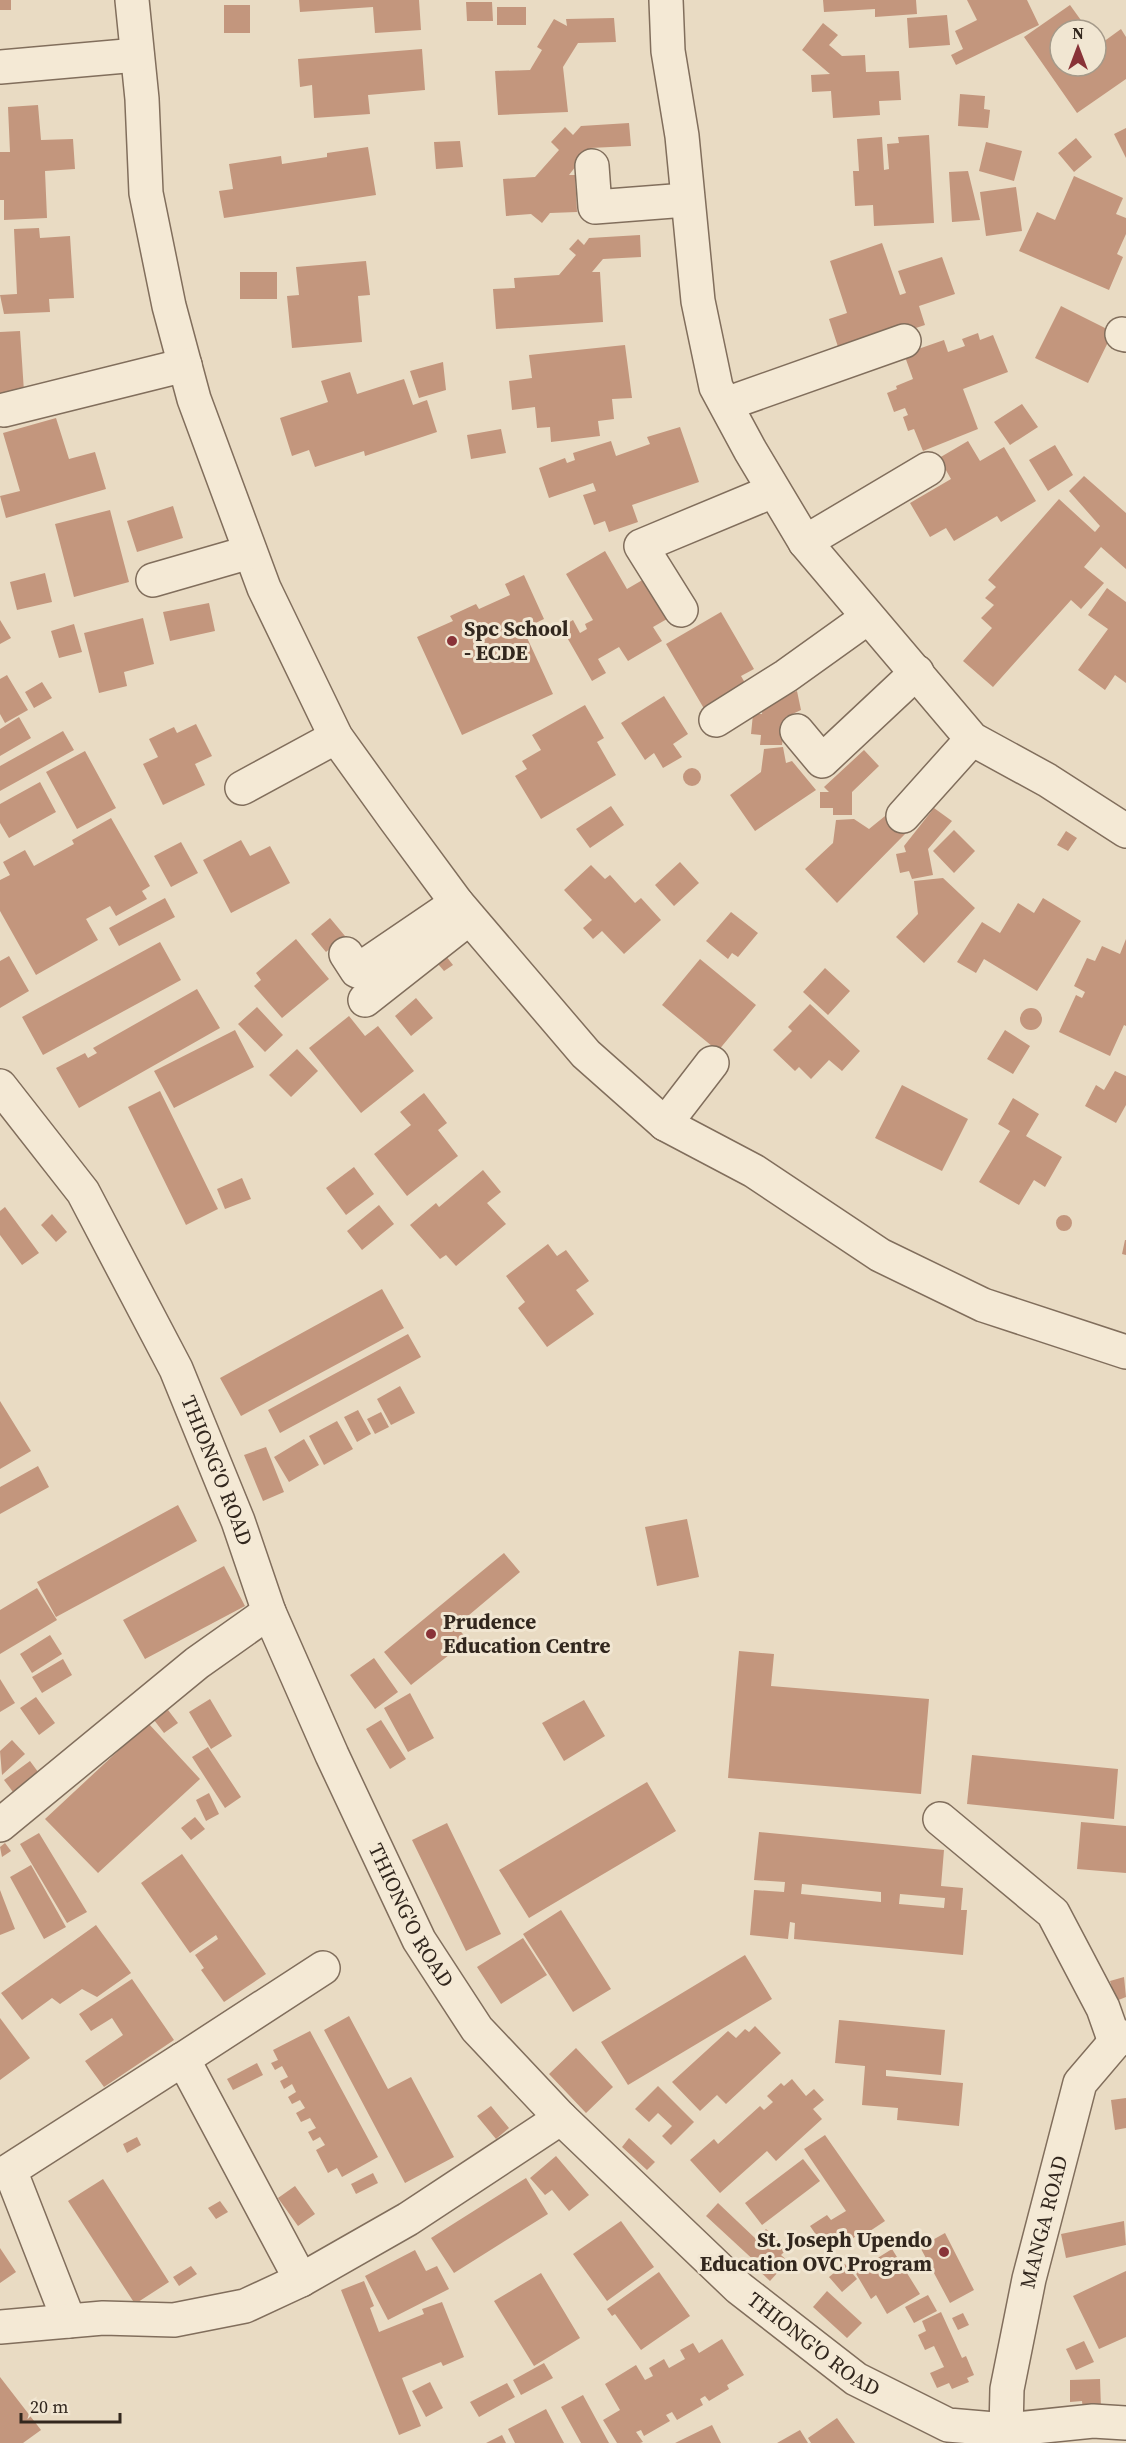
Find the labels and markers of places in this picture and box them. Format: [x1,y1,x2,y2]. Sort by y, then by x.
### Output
place label: Spc School - ECDE [464,614,569,667]
marker: Spc School - ECDE [445,634,459,648]
place label: Prudence Education Centre [443,1607,610,1660]
marker: Prudence Education Centre [424,1627,438,1641]
place label: St. Joseph Upendo Education OVC Program [700,2225,932,2278]
marker: St. Joseph Upendo Education OVC Program [937,2245,951,2259]

